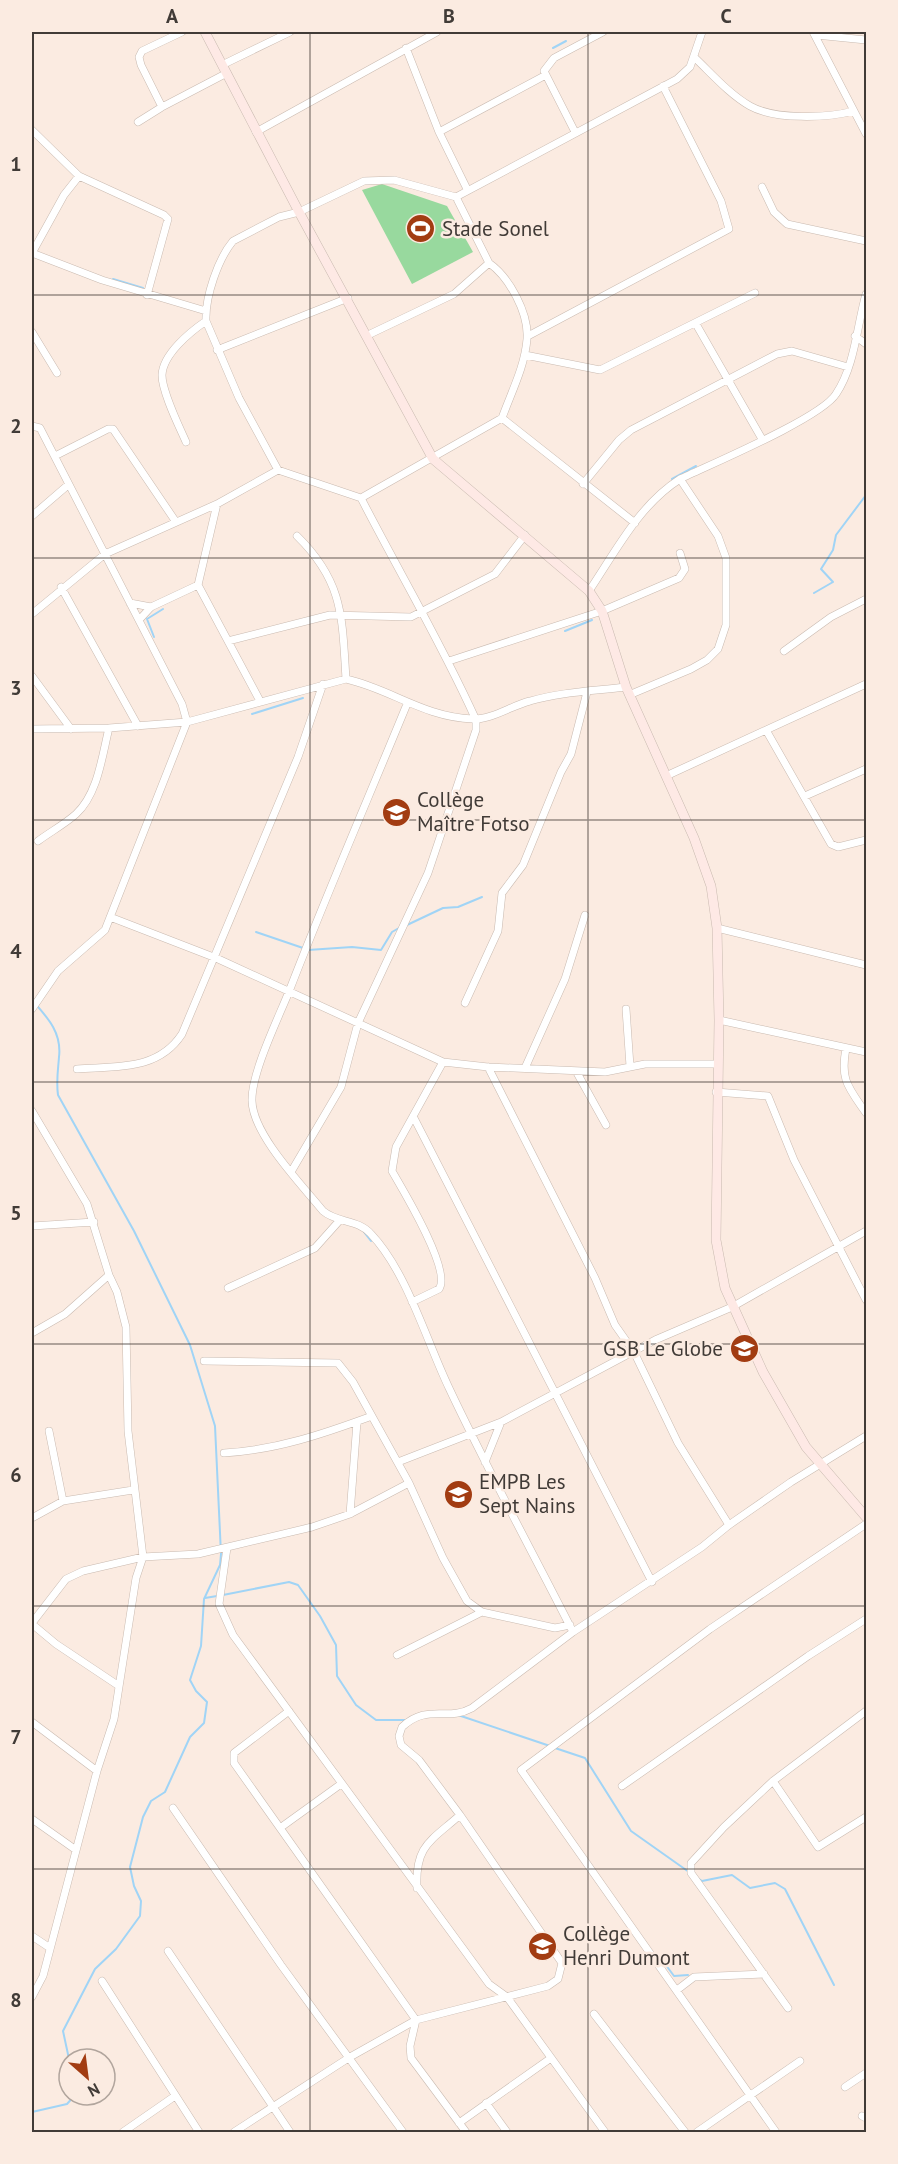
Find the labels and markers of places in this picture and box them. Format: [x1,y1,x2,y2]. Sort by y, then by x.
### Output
sports icon: Stade Sonel [405,213,437,245]
place label: Stade Sonel [442,215,549,242]
place label: Collège Maître Fotso [417,786,530,837]
school or university icon: Collège Maître Fotso [380,796,412,828]
school or university icon: GSB Le Globe [728,1333,760,1365]
place label: GSB Le Globe [603,1335,723,1362]
place label: EMPB Les Sept Nains [479,1468,575,1519]
school or university icon: EMPB Les Sept Nains [442,1478,474,1510]
place label: Collège Henri Dumont [563,1920,690,1971]
school or university icon: Collège Henri Dumont [526,1930,558,1962]

